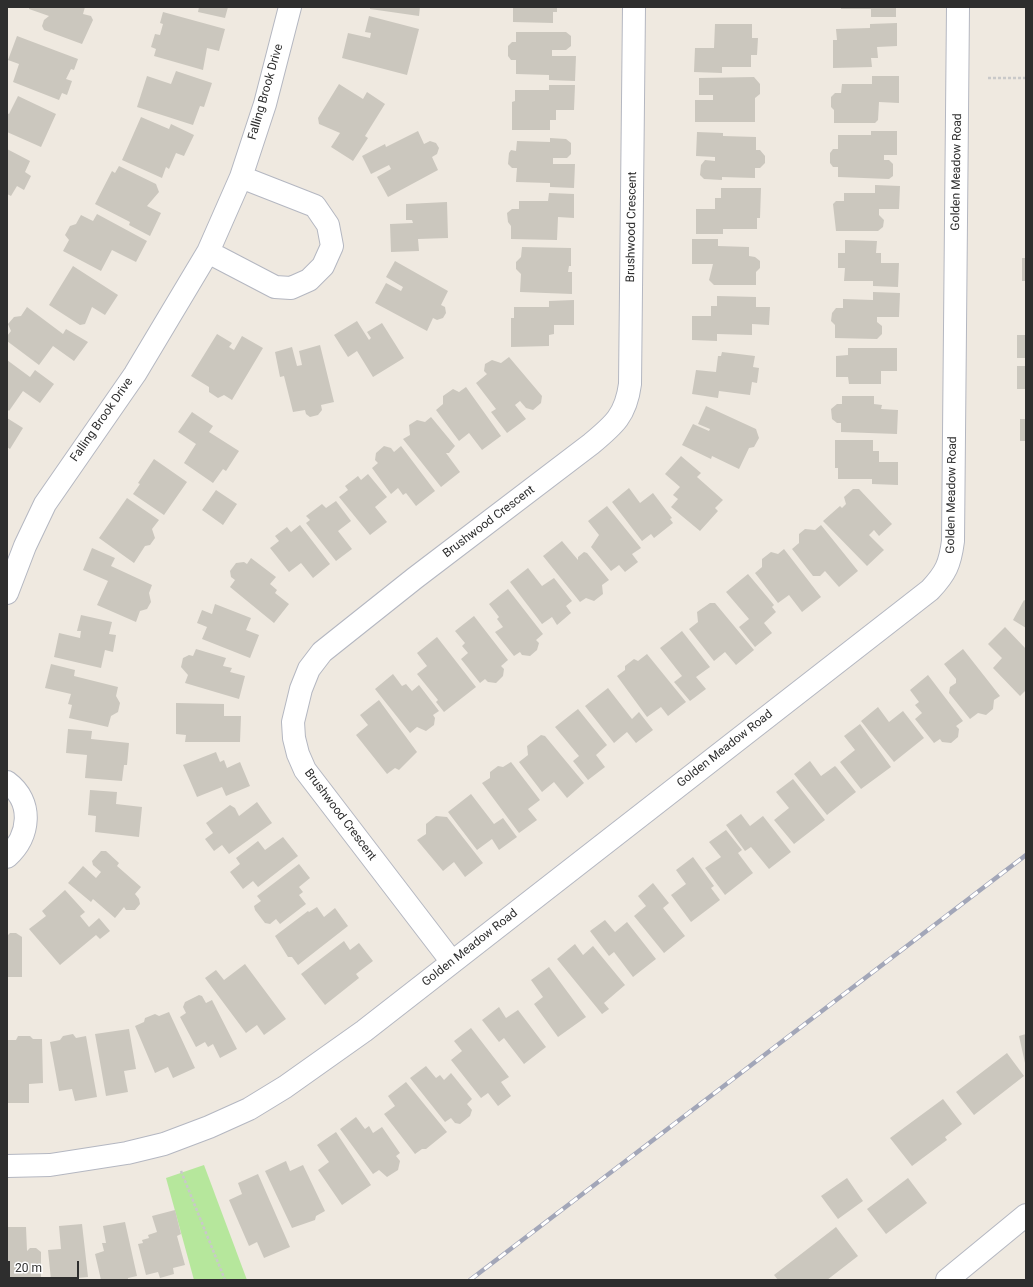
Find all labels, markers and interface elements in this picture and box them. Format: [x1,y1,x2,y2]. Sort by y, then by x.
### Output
street label: Falling Brook Drive [245,42,287,142]
street label: Golden Meadow Road [949,113,965,231]
street label: Brushwood Crescent [624,171,640,283]
street label: Falling Brook Drive [68,375,136,465]
street label: Golden Meadow Road [944,436,960,554]
street label: Brushwood Crescent [440,483,538,561]
street label: Golden Meadow Road [674,707,776,791]
street label: Brushwood Crescent [301,766,379,864]
street label: Golden Meadow Road [419,906,521,990]
scale bar [10,1253,81,1279]
text: 20 m [15,1261,42,1275]

